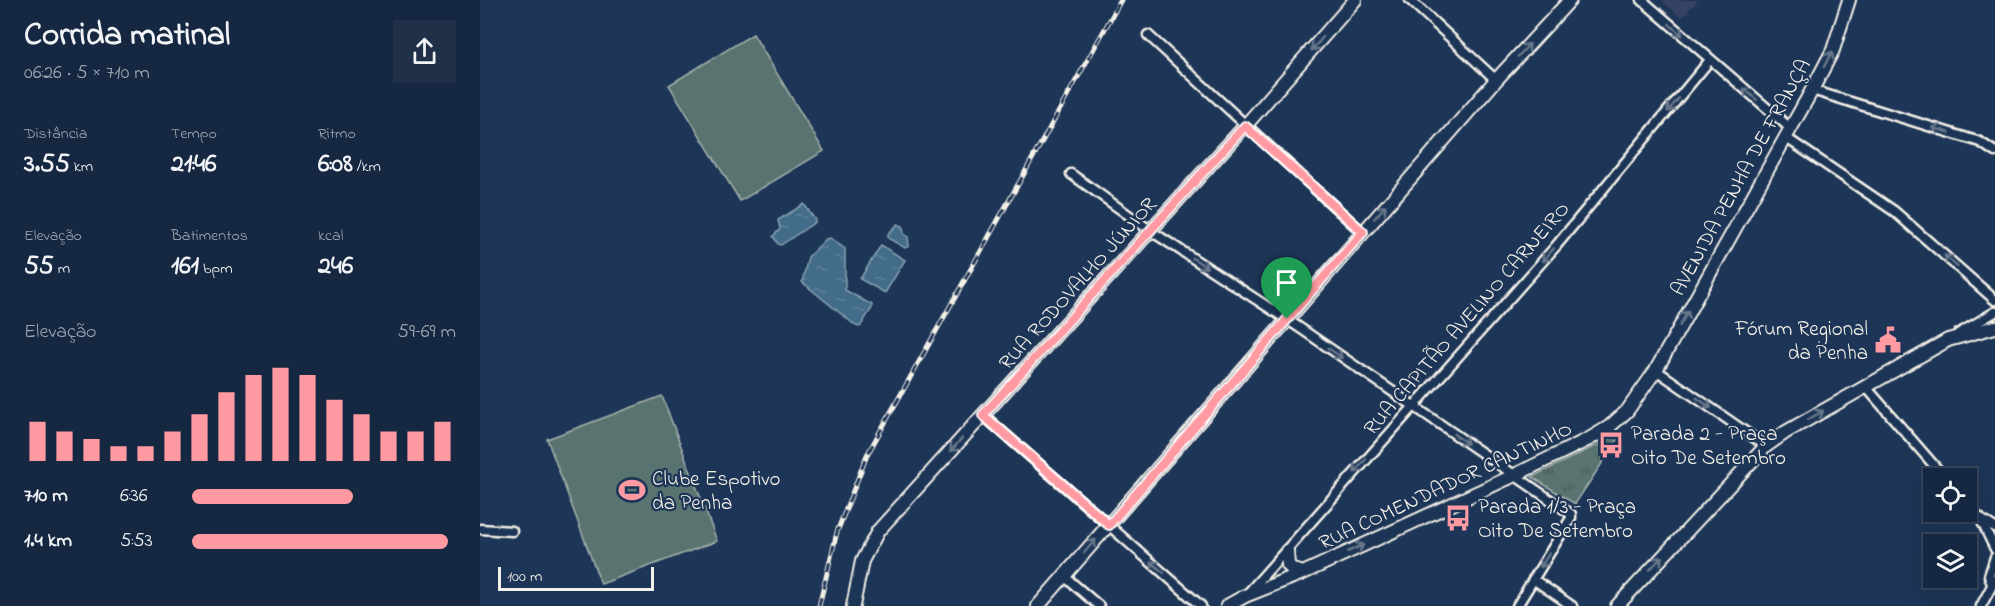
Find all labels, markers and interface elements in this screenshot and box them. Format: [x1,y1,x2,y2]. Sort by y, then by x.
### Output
text: Corrida matinal [24,12,230,60]
button: share [393,20,456,83]
one-way arrow [1668,23,1683,37]
one-way arrow [1310,36,1324,51]
one-way arrow [1516,43,1531,58]
one-way arrow [1823,50,1834,68]
street label: AVENIDA PENHA DE FRANÇA [1664,54,1819,302]
text: 06:26 · 5 × 710 m [24,59,150,88]
one-way arrow [1743,87,1758,101]
one-way arrow [1666,97,1679,113]
text: Distância [24,122,87,146]
text: Tempo [171,122,217,146]
text: Ritmo [318,122,356,146]
one-way arrow [1932,124,1951,135]
text: 3.55 [24,146,70,184]
text: 21:46 [171,146,217,184]
text: 6:08 [318,146,353,184]
text: km [70,155,93,179]
text: /km [353,155,381,179]
street label: RUA RODOVALHO JÚNIOR [993,191,1165,377]
street label: RUA CAPITÃO AVELINO CARNEIRO [1357,196,1578,443]
one-way arrow [1374,204,1387,220]
text: Elevação [24,224,82,248]
text: Batimentos [171,224,248,248]
text: kcal [318,224,343,248]
one-way arrow [1541,247,1555,262]
text: 55 [24,248,54,286]
text: 161 [171,248,199,286]
text: 246 [318,248,353,286]
one-way arrow [1944,254,1959,268]
one-way arrow [1191,256,1208,269]
text: m [54,257,70,281]
text: bpm [199,257,233,281]
pin [1261,257,1312,319]
icon: arrive [1270,266,1303,299]
one-way arrow [1678,310,1690,327]
place label: Fórum Regional da Penha [1734,315,1868,369]
text: Elevação [24,318,96,347]
text: 59–69 m [397,318,456,347]
public building icon: Fórum Regional da Penha [1873,325,1903,355]
one-way arrow [1326,347,1342,359]
one-way arrow [1696,397,1712,409]
one-way arrow [1807,409,1824,421]
street label: RUA COMENDADOR CANTINHO [1314,415,1577,559]
place label: Parada 2 - Praça Oito De Setembro [1631,420,1786,474]
bus stop icon: Parada 2 - Praça Oito De Setembro [1596,430,1626,460]
one-way arrow [1452,433,1469,445]
one-way arrow [949,437,963,452]
one-way arrow [1353,458,1367,473]
place label: Clube Espotivo da Penha [652,465,780,519]
map controls [1923,468,1977,588]
button: locate [1923,468,1977,522]
sports icon: Clube Espotivo da Penha [617,475,647,505]
text: 710 m [24,482,68,511]
text: 6:36 [120,482,148,511]
place label: Parada 1/3 - Praça Oito De Setembro [1478,493,1636,547]
bus stop icon: Parada 1/3 - Praça Oito De Setembro [1443,503,1473,533]
text: 1.4 km [24,527,72,556]
text: 5:53 [120,527,153,556]
button: layers [1923,534,1977,588]
one-way arrow [1083,539,1097,554]
one-way arrow [1346,542,1364,554]
one-way arrow [1539,551,1551,568]
one-way arrow [1649,555,1663,570]
one-way arrow [1150,560,1165,574]
scale bar [498,564,654,592]
text: 100 m [507,565,542,589]

